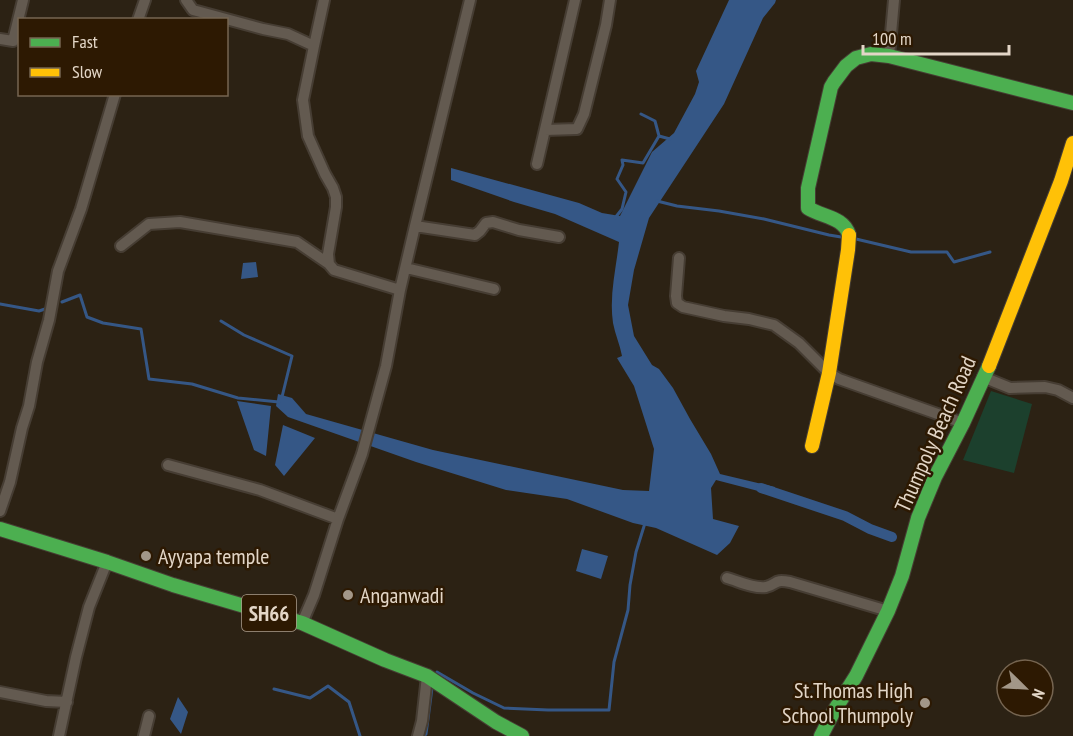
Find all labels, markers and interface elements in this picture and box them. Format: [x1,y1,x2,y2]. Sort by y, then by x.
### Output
legend [18,18,228,96]
scale bar [863,18,1008,56]
text: 100 m [872,27,912,50]
text: Fast [72,30,98,53]
text: Slow [72,60,103,83]
street label: Thumpoly Beach Road [888,352,982,516]
place label: Ayyapa temple [158,542,269,570]
marker: Ayyapa temple [139,549,153,563]
place label: Anganwadi [360,581,444,609]
marker: Anganwadi [341,588,355,602]
road number: SH66 [242,595,296,631]
north arrow [995,658,1055,718]
place label: St.Thomas High School Thumpoly [782,676,914,729]
text: N [1028,686,1050,702]
marker: St.Thomas High School Thumpoly [918,696,932,710]

